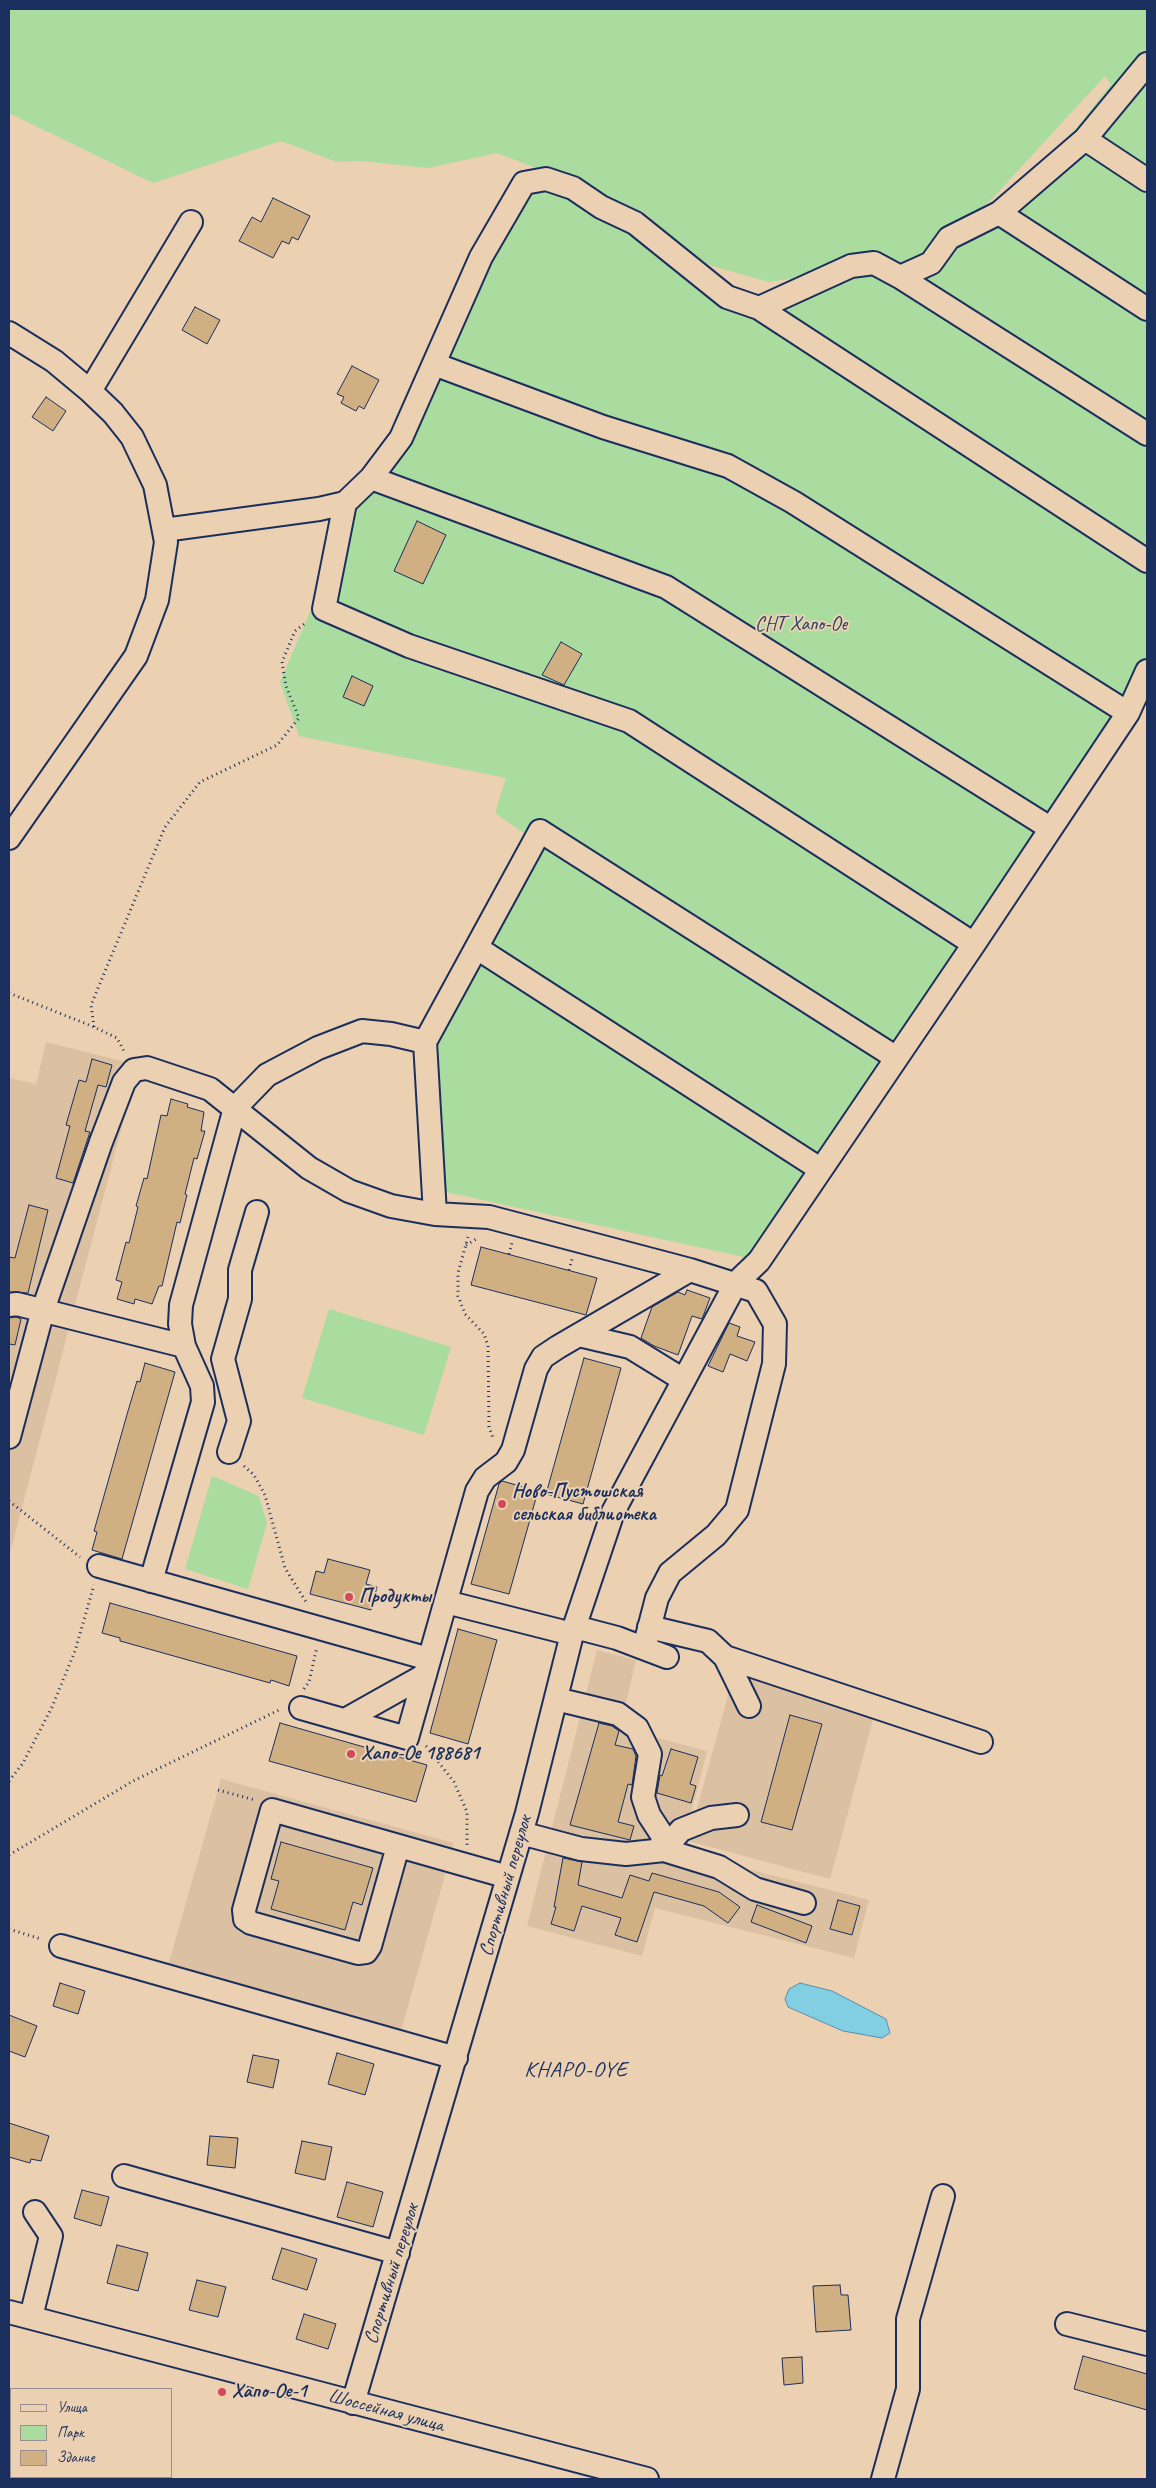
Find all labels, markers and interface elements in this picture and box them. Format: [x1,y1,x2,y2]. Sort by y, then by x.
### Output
park label: СНТ Хапо-Ое [755,613,847,637]
place label: Ново-Пустошская сельская библиотека [512,1480,656,1527]
marker: Ново-Пустошская сельская библиотека [496,1498,508,1510]
place label: Продукты [359,1585,431,1609]
marker: Продукты [343,1591,355,1603]
place label: Хапо-Ое 188681 [361,1742,479,1766]
marker: Хапо-Ое 188681 [345,1748,357,1760]
street label: Спортивный переулок [474,1813,538,1959]
district label: KHAPO-OYE [523,2057,629,2083]
street label: Спортивный переулок [359,2201,425,2347]
place label: Хапо-Ое-1 [232,2380,307,2404]
street label: Шоссейная улица [326,2384,446,2438]
marker: Хапо-Ое-1 [216,2386,228,2398]
legend [10,2388,172,2478]
text: Улица [57,2398,87,2417]
text: Парк [57,2423,84,2442]
text: Здание [57,2448,95,2467]

